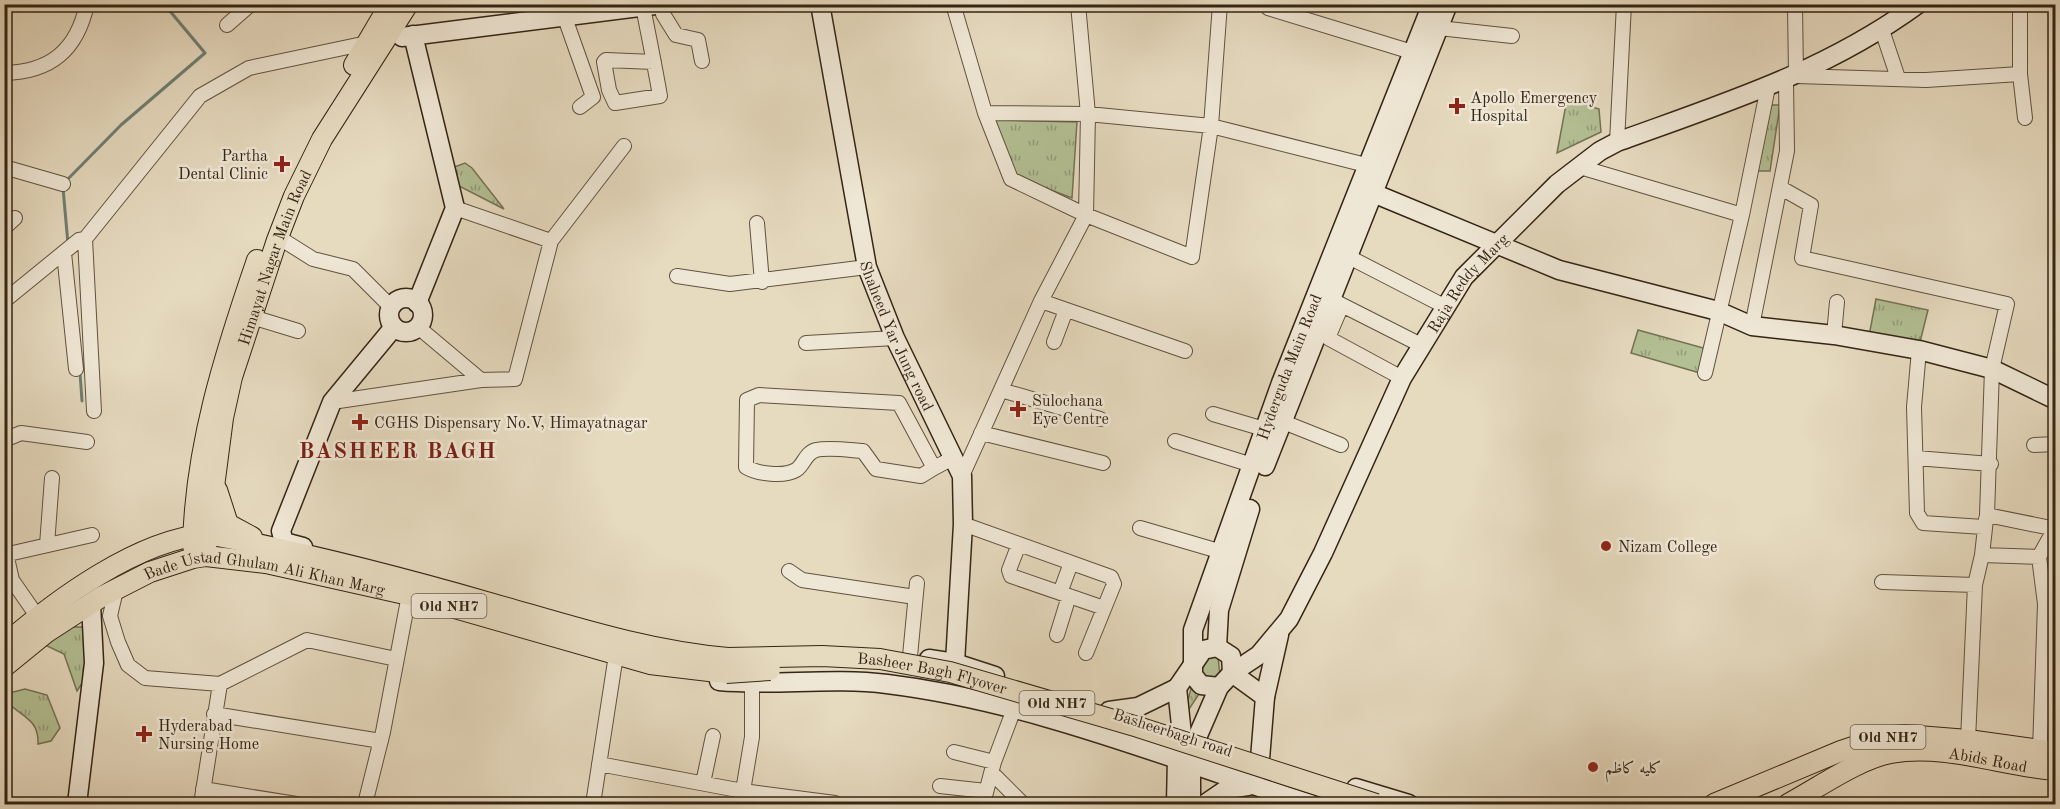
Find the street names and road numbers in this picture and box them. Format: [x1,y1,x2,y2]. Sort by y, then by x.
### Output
street label: Himayat Nagar Main Road [237,168,315,348]
street label: Raja Reddy Marg [1426,231,1513,336]
street label: Shaheed Yar Jung road [856,260,935,414]
street label: Hyderguda Main Road [1255,292,1326,443]
street label: Bade Ustad Ghulam Ali Khan Marg [142,550,387,599]
road number: Old NH7 [412,594,486,618]
street label: Basheer Bagh Flyover [857,652,1009,698]
road number: Old NH7 [1020,691,1094,715]
street label: Basheerbagh road [1111,707,1234,761]
road number: Old NH7 [1850,725,1926,749]
street label: Abids Road [1947,746,2028,776]

